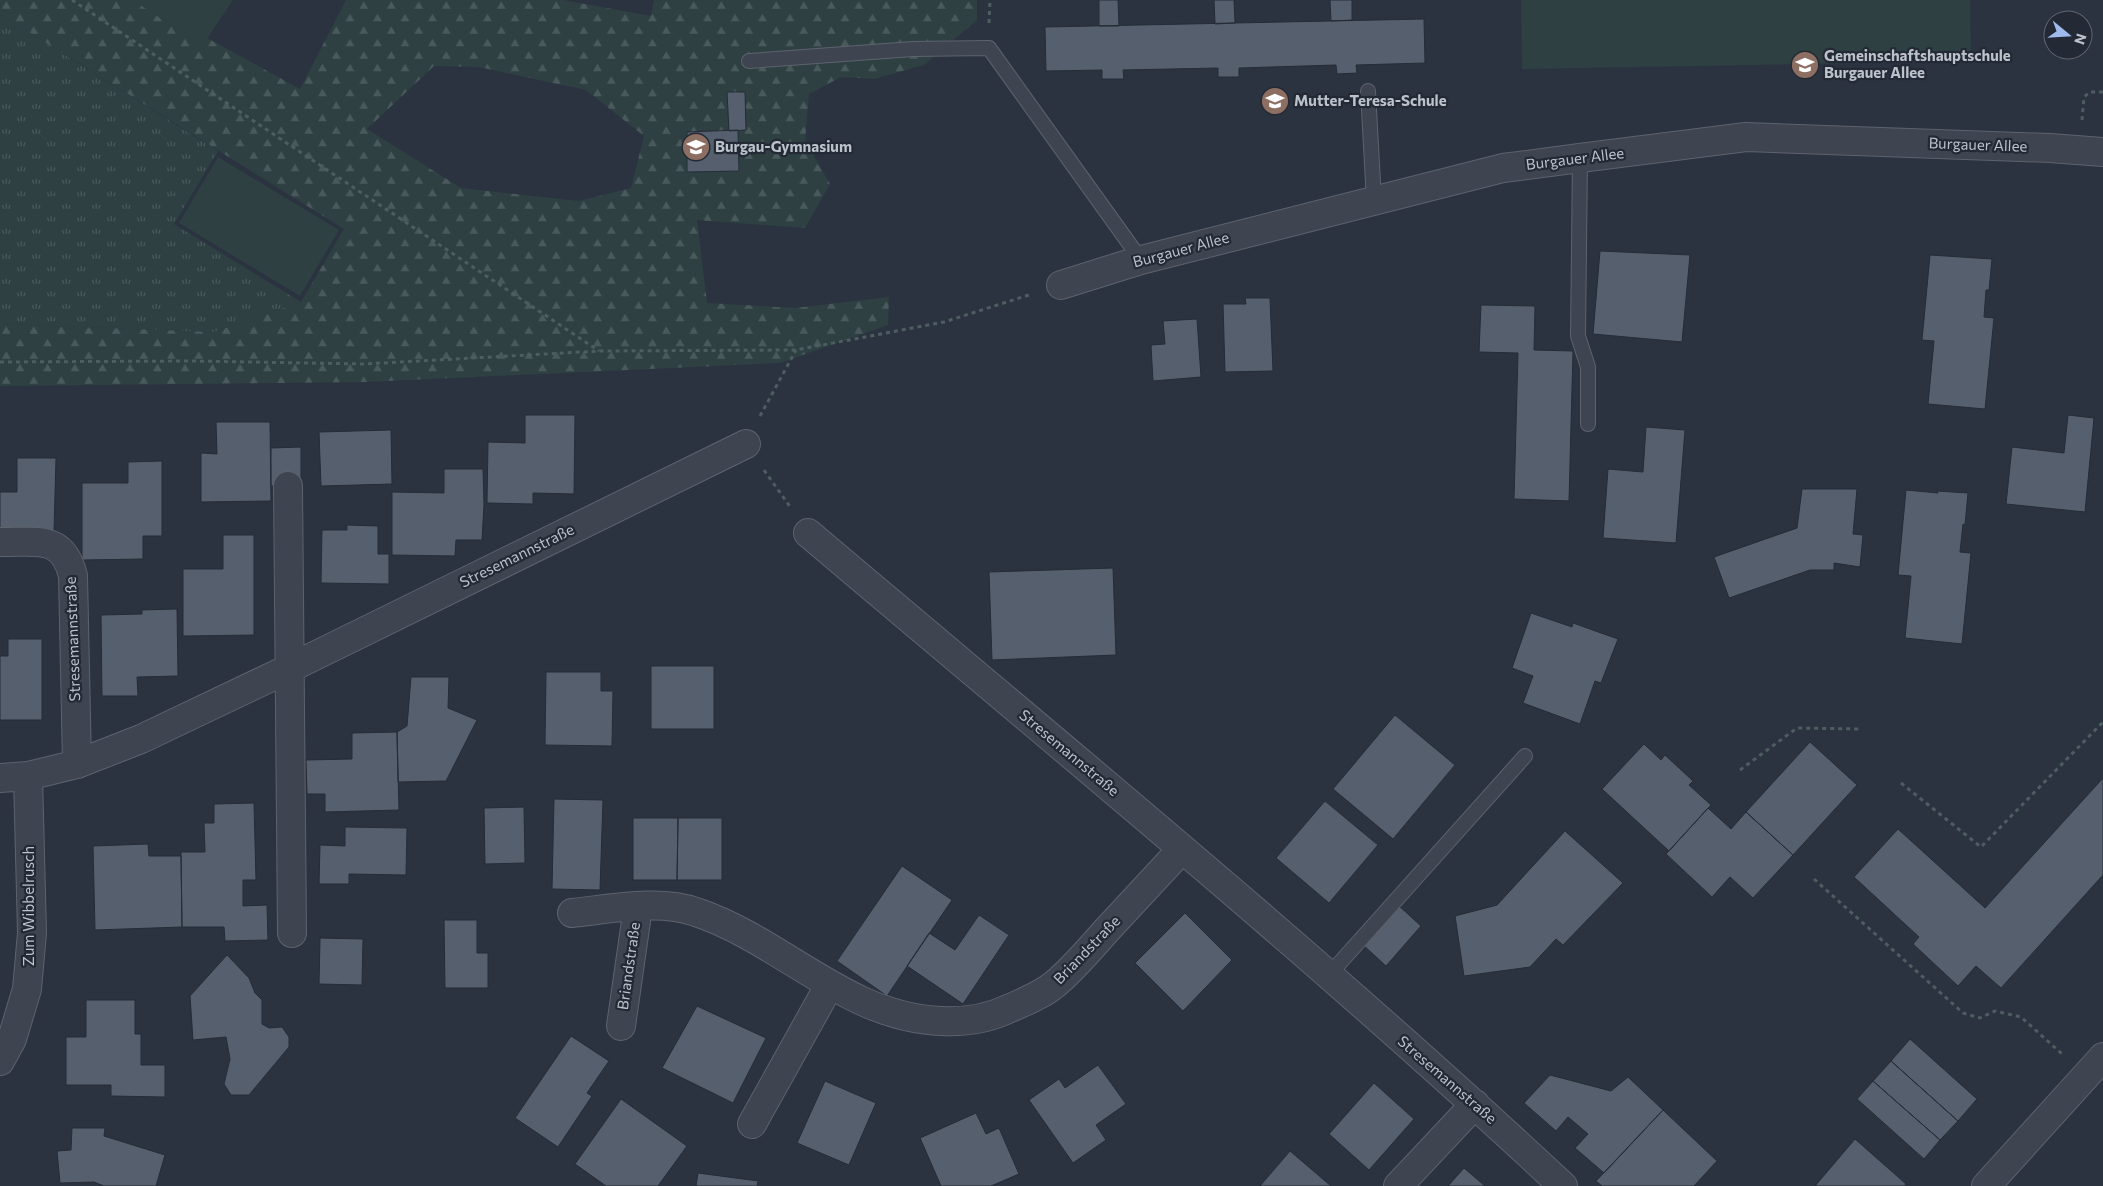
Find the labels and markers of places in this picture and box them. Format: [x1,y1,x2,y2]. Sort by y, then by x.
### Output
place label: Gemeinschaftshauptschule Burgauer Allee [1824,46,2011,81]
school or university icon: Gemeinschaftshauptschule Burgauer Allee [1790,50,1820,80]
school or university icon: Mutter-Teresa-Schule [1260,86,1290,116]
place label: Mutter-Teresa-Schule [1294,91,1447,109]
school or university icon: Burgau-Gymnasium [681,132,711,162]
place label: Burgau-Gymnasium [715,137,852,155]

